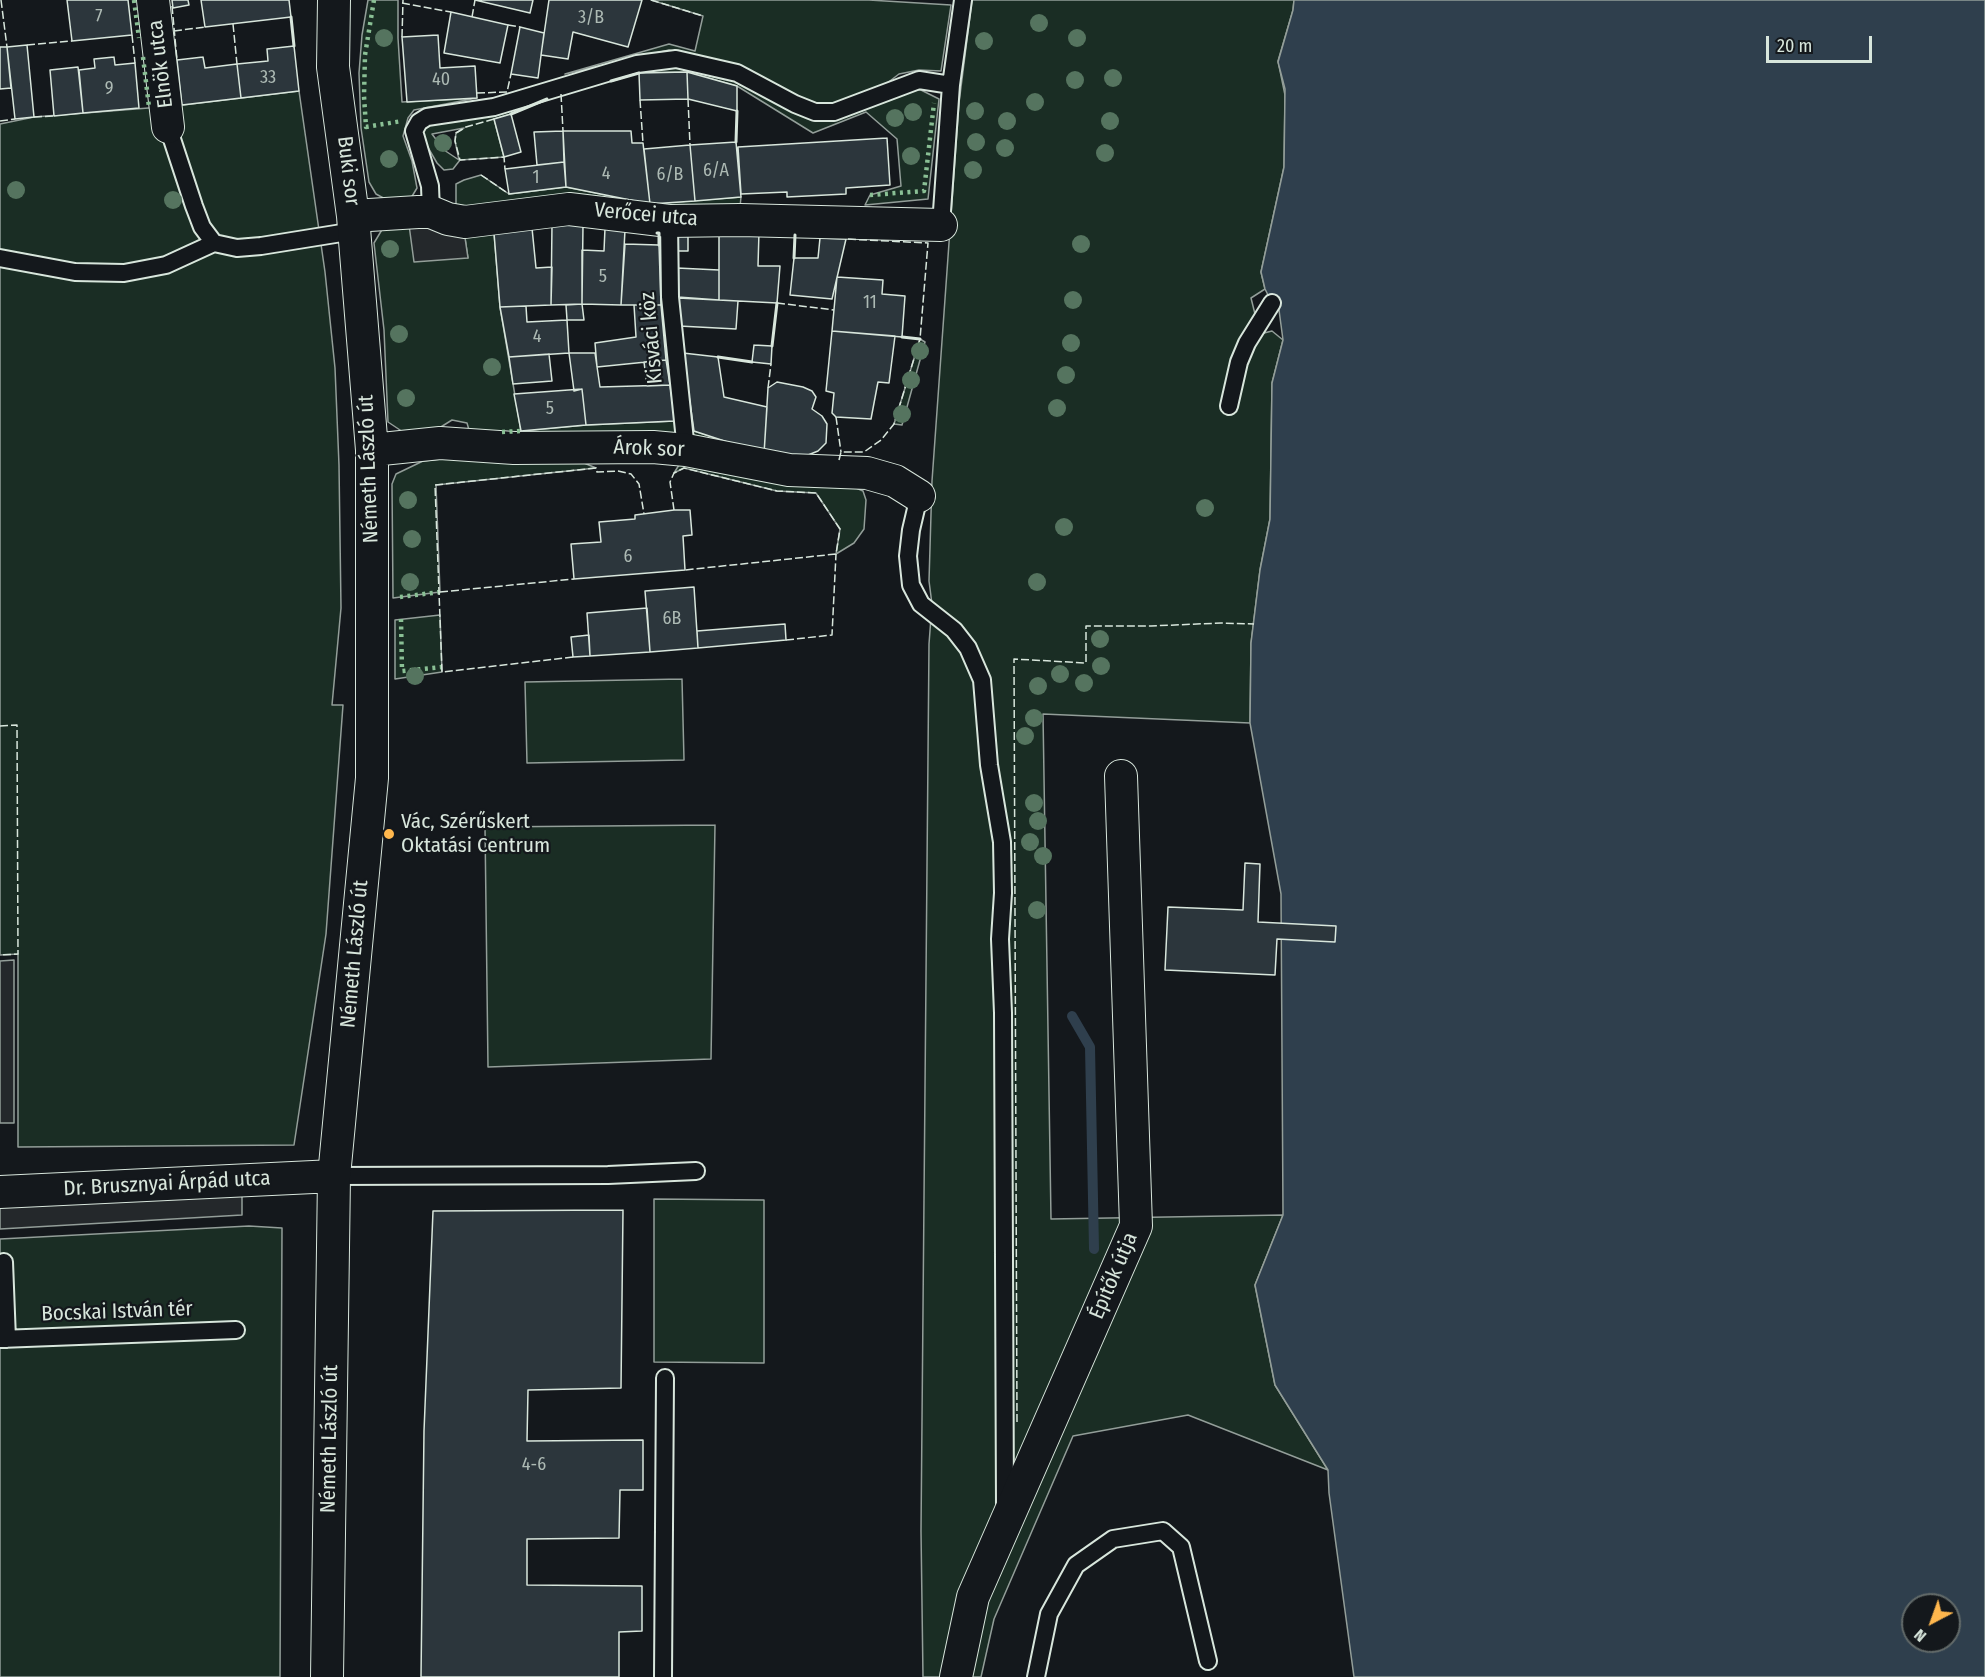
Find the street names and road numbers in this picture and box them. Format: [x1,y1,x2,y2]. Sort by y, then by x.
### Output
street label: Elnök utca [143,18,179,110]
street label: Buki sor [331,135,365,207]
street label: Verőcei utca [593,198,699,232]
street label: Kisváci köz [635,291,669,385]
street label: Németh László út [354,394,384,544]
street label: Árok sor [613,435,685,463]
street label: Németh László út [336,879,374,1029]
street label: Dr. Brusznyai Árpád utca [63,1166,271,1202]
street label: Építők útja [1084,1229,1144,1323]
street label: Bocskai István tér [41,1297,193,1327]
street label: Németh László út [316,1365,344,1513]

